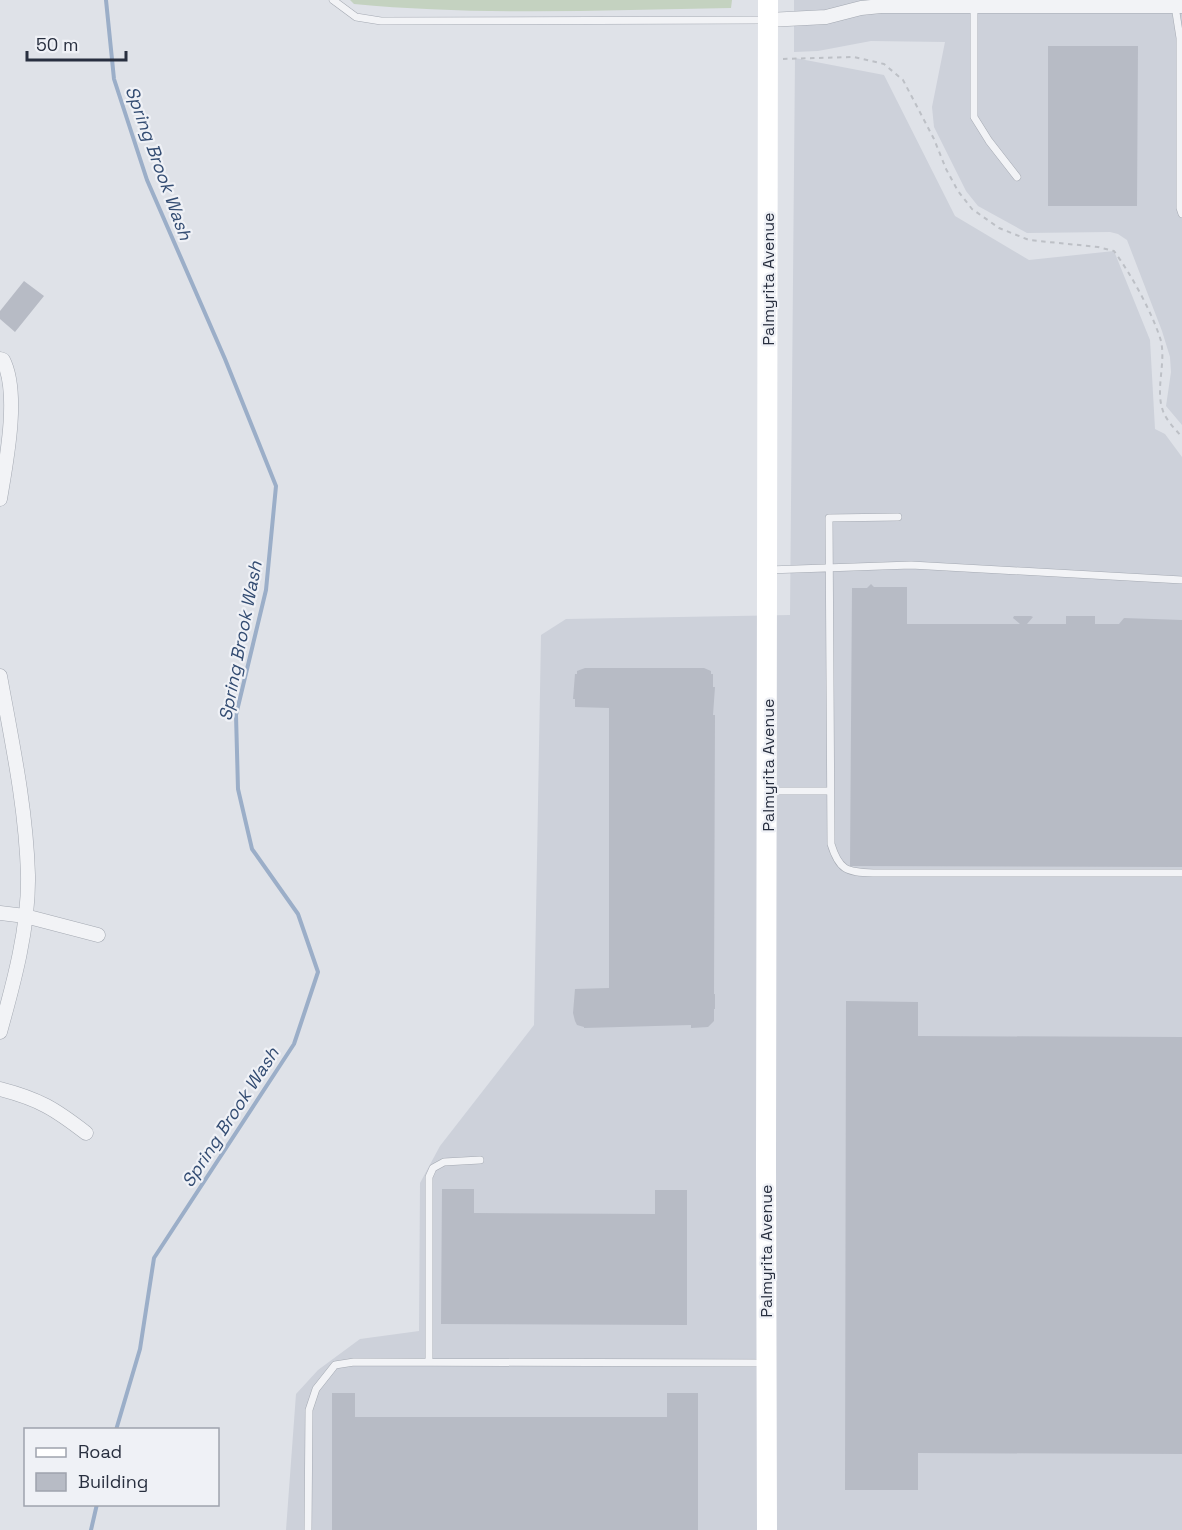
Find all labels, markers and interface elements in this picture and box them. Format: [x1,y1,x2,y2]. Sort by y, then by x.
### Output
scale bar [27,24,126,62]
text: 50 m [36,33,78,56]
water label: Spring Brook Wash [120,83,198,244]
street label: Palmyrita Avenue [758,213,779,345]
water label: Spring Brook Wash [213,558,267,723]
street label: Palmyrita Avenue [758,699,779,831]
water label: Spring Brook Wash [176,1042,284,1191]
street label: Palmyrita Avenue [756,1185,777,1317]
legend [24,1428,219,1506]
text: Road [78,1440,122,1463]
text: Building [78,1470,148,1493]

